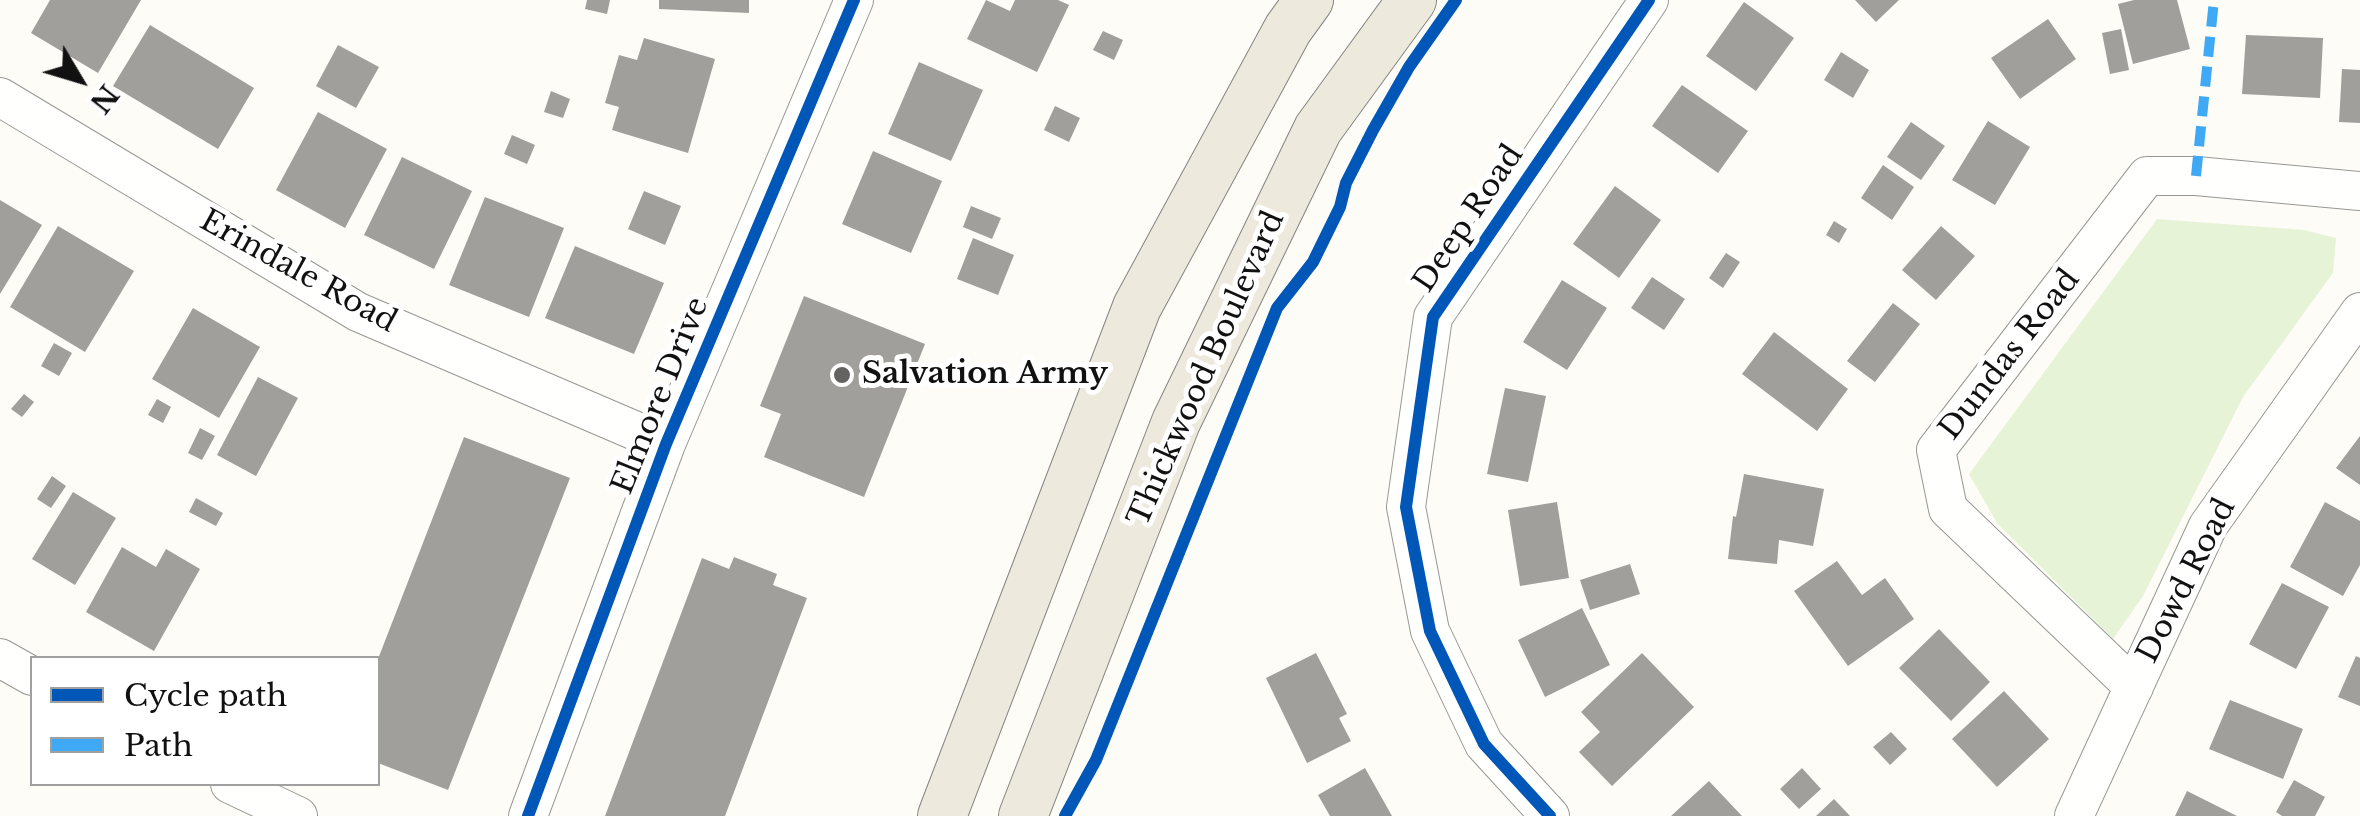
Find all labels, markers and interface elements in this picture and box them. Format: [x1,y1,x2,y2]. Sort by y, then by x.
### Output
north arrow [30,30,130,130]
text: N [82,78,126,120]
street label: Deep Road [1407,139,1531,299]
street label: Erindale Road [193,203,403,341]
street label: Thickwood Boulevard [1121,206,1293,532]
street label: Dundas Road [1932,263,2088,447]
street label: Elmore Drive [605,292,717,500]
place label: Salvation Army [862,357,1108,393]
marker: Salvation Army [831,364,853,386]
street label: Dowd Road [2130,493,2244,669]
legend [30,656,380,786]
text: Cycle path [124,677,287,714]
text: Path [124,727,193,764]

